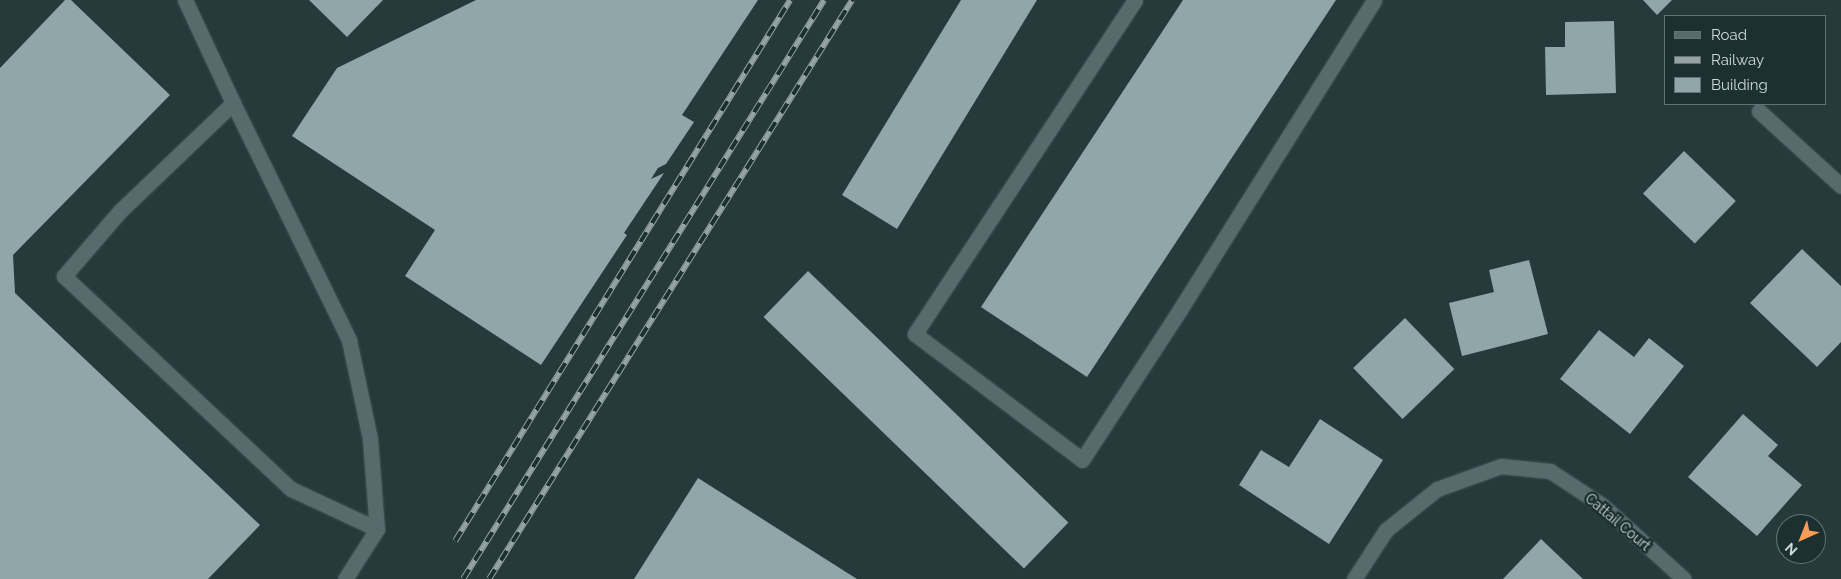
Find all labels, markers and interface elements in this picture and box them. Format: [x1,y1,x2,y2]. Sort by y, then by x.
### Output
legend [1664,15,1826,105]
text: Road [1711,26,1747,44]
text: Railway [1711,51,1764,69]
text: Building [1711,76,1768,94]
street label: Cattail Court [1582,490,1654,554]
north arrow [1776,514,1826,564]
text: N [1782,540,1801,559]

